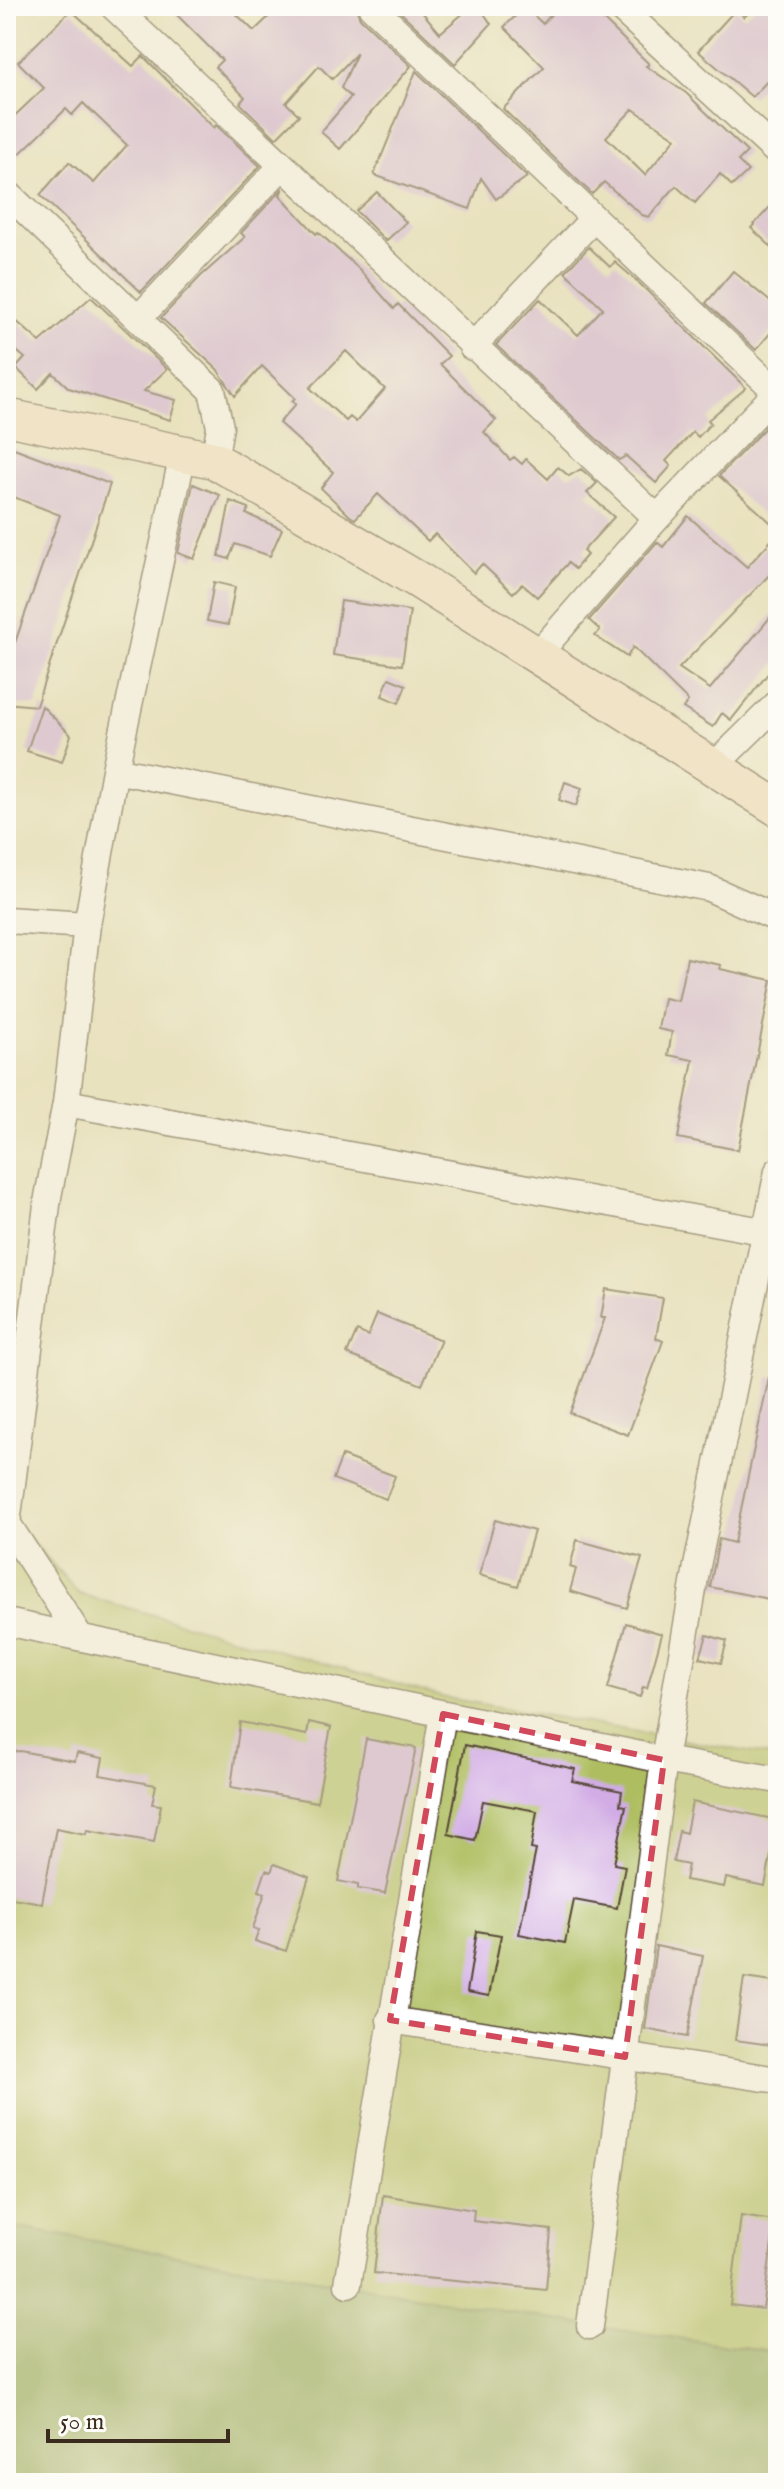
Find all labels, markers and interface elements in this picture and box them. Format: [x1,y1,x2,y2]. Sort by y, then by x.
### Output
scale bar [48,2393,228,2443]
text: 50 m [60,2407,104,2438]

